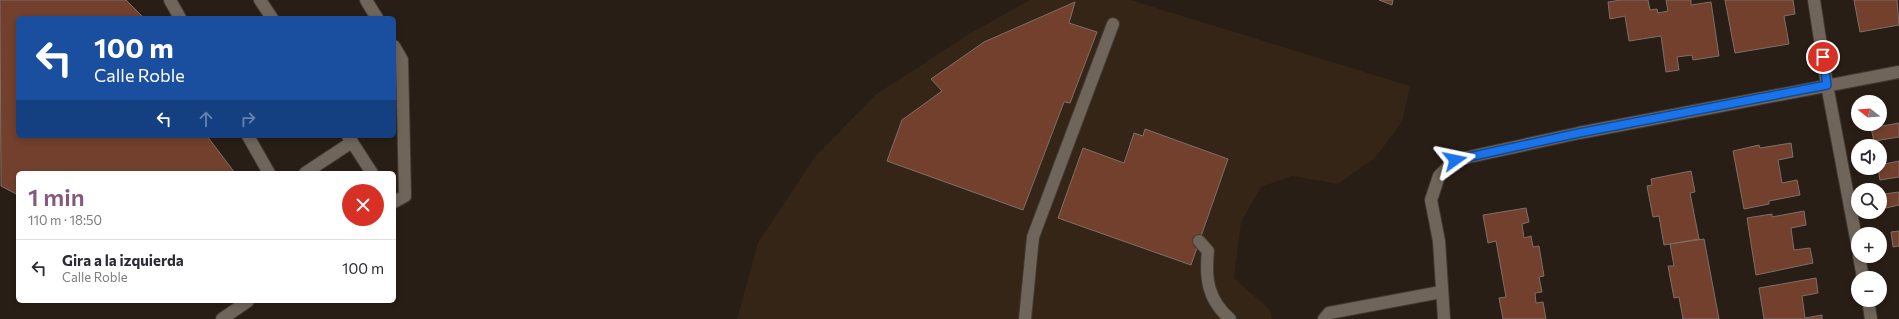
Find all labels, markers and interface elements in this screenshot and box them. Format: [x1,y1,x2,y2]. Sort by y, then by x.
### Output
text: 100 m [94,30,174,64]
icon: left [28,32,80,84]
pin [1806,40,1840,74]
icon: arrive [1812,46,1834,68]
text: Calle Roble [94,64,185,86]
north arrow [1851,95,1887,131]
map controls [1851,95,1887,307]
icon: left [153,108,175,130]
icon: ahead [195,108,217,130]
icon: right [237,108,259,130]
position arrow [1434,139,1476,181]
button: sound [1851,139,1887,175]
text: 1 min [28,182,85,211]
button: search [1851,183,1887,219]
button: close [342,184,384,226]
text: 110 m · 18:50 [28,212,102,228]
button: + [1851,227,1887,263]
text: Gira a la izquierda [62,251,184,269]
icon: left [28,257,50,279]
text: 100 m [342,259,384,277]
text: Calle Roble [62,269,128,285]
button: − [1851,271,1887,307]

